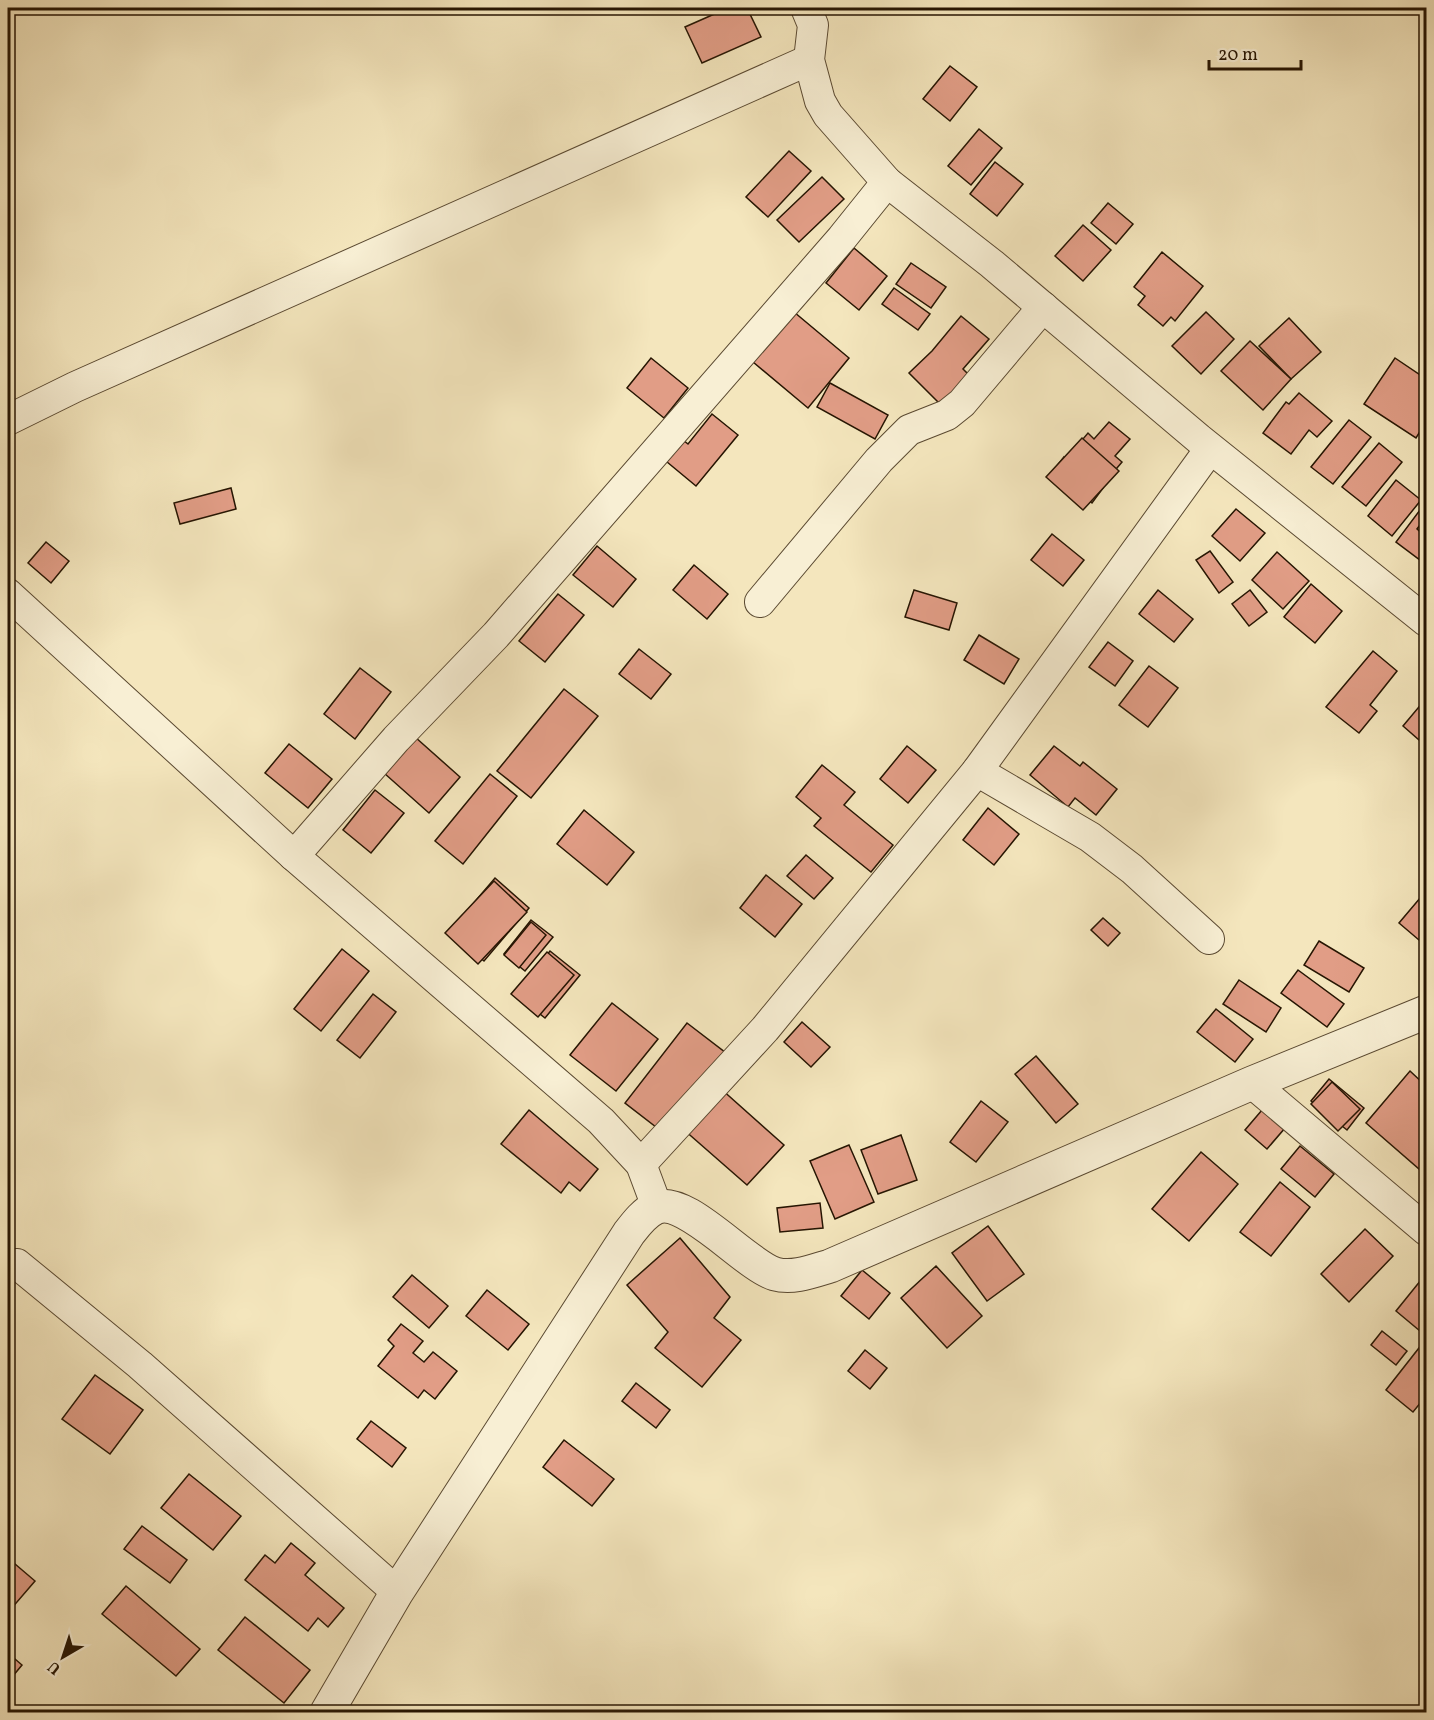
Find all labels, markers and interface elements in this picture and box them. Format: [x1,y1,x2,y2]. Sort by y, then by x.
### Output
scale bar [1209,33,1300,71]
text: 20 m [1218,43,1258,68]
north arrow [33,1627,93,1687]
text: U [44,1655,66,1679]

